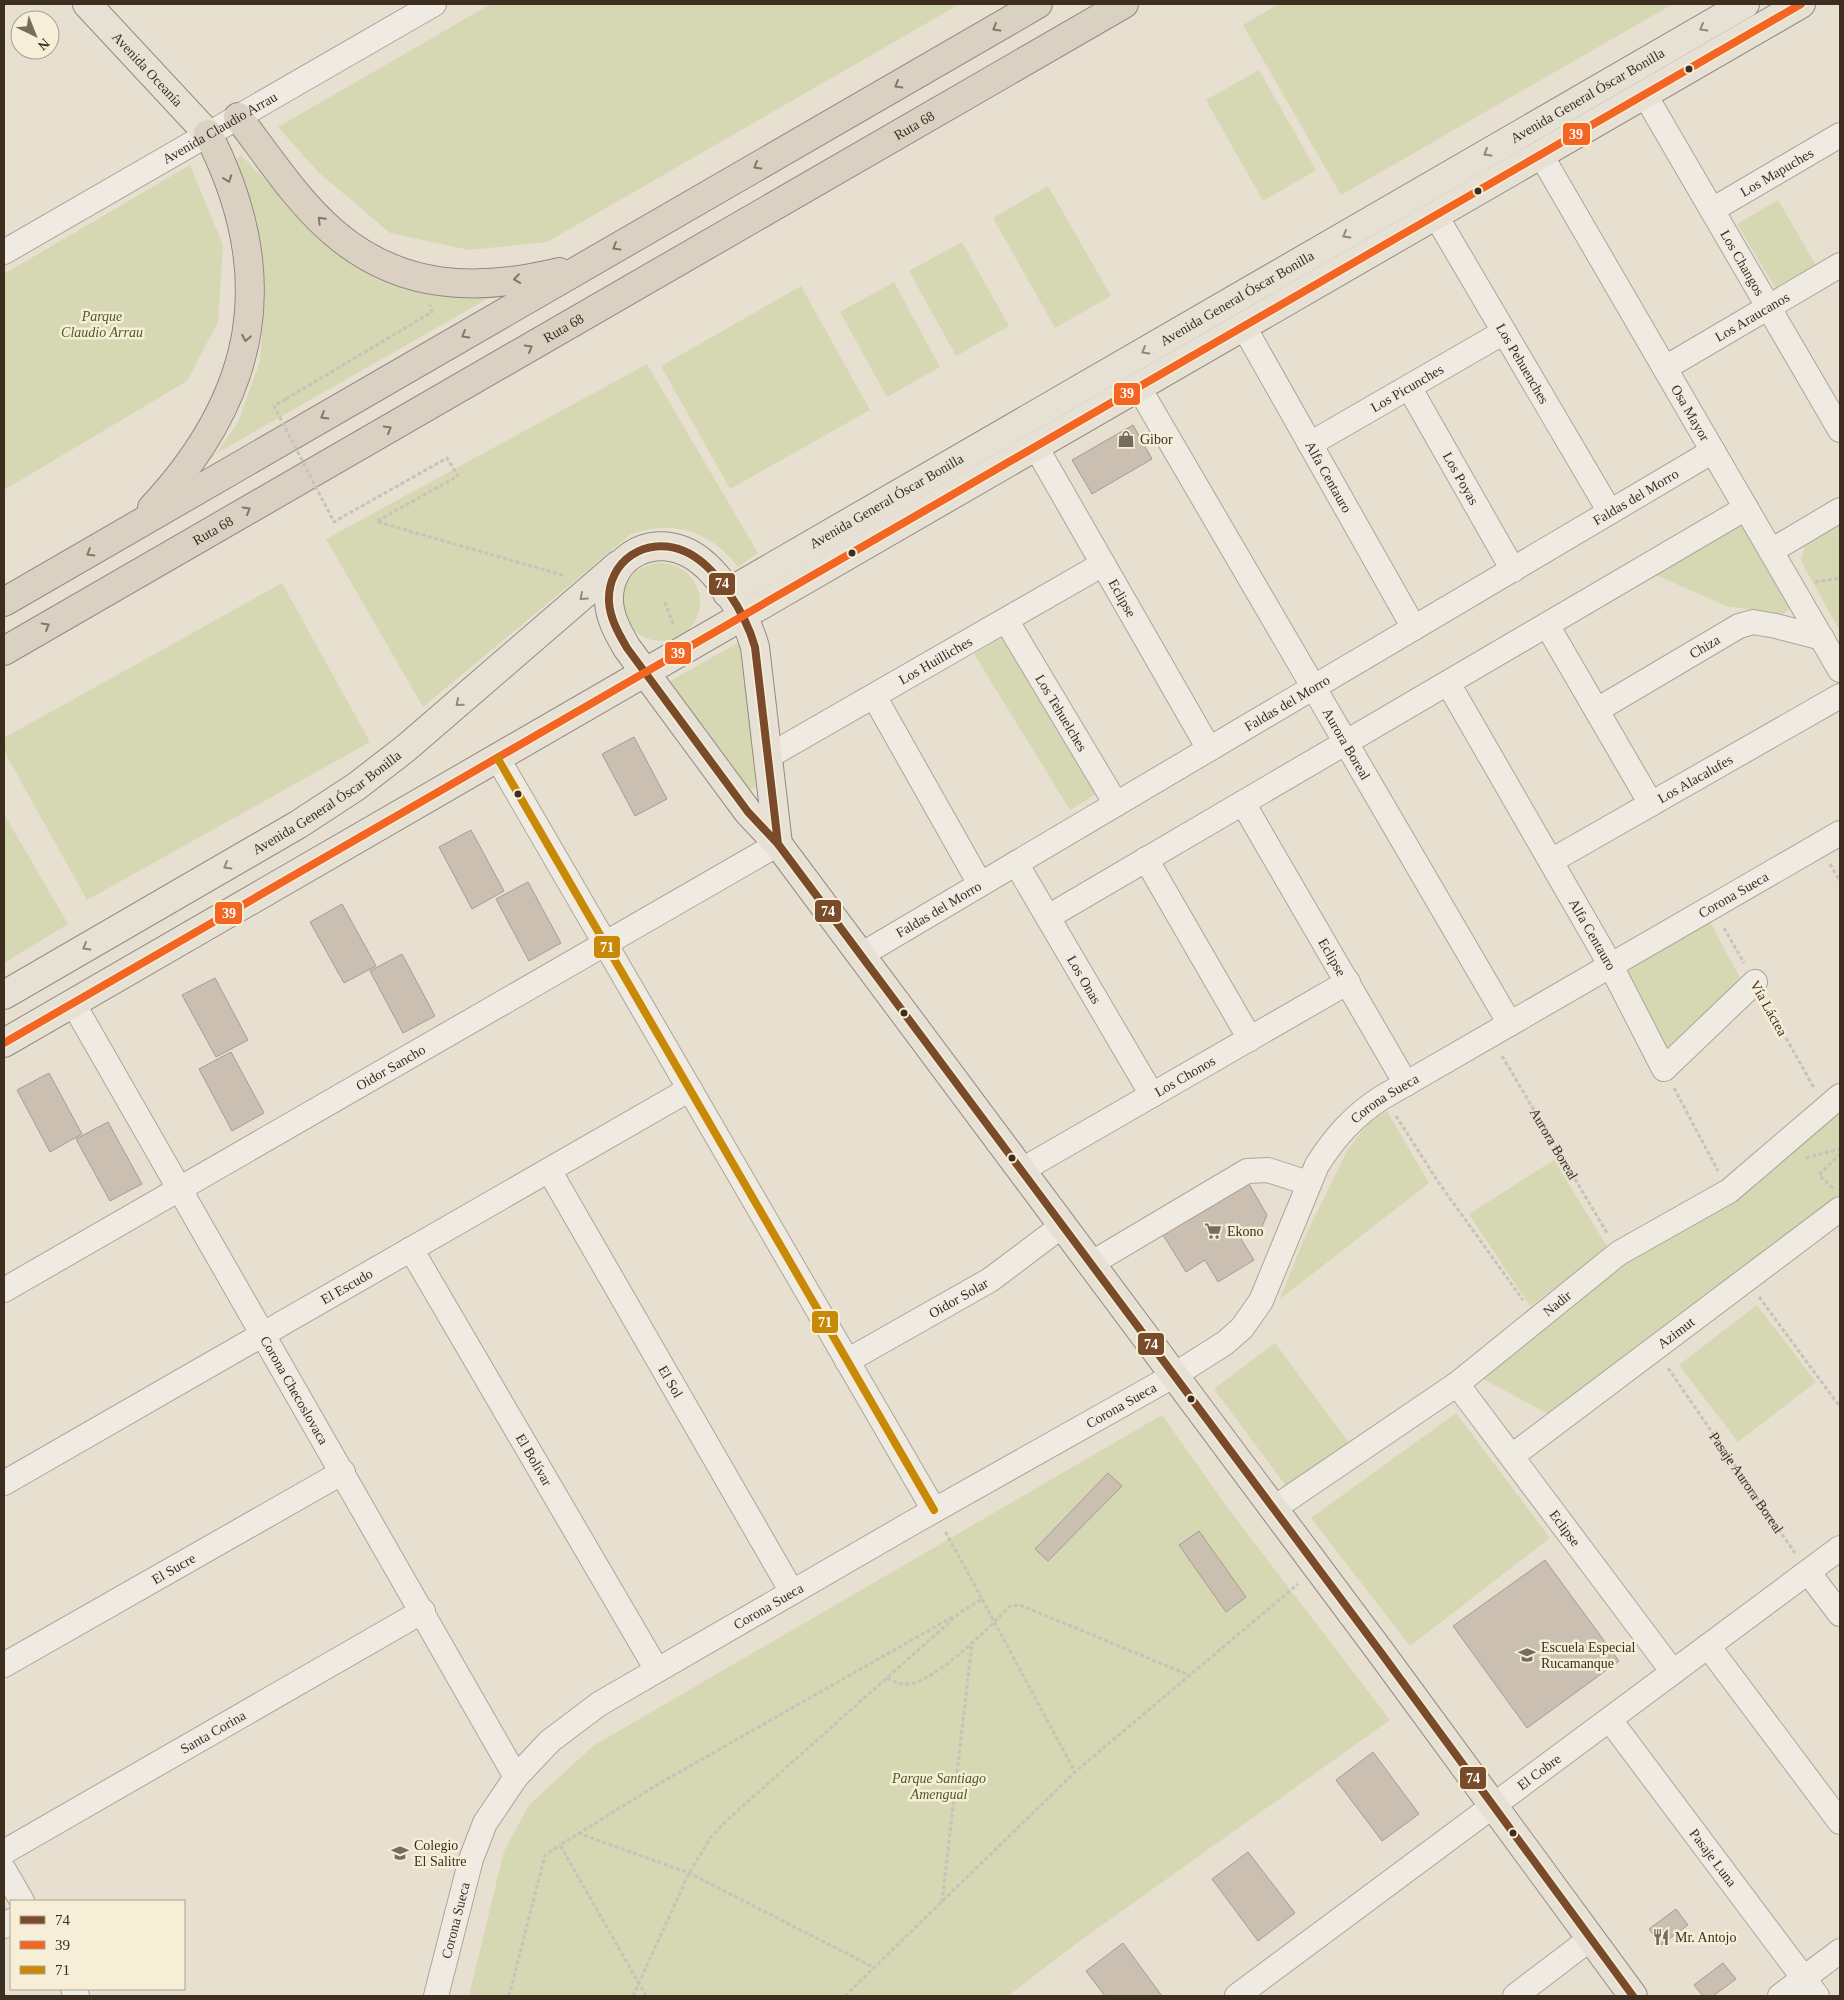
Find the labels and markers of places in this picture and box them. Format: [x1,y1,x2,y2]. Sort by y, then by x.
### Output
unlabelled marker [1684,64,1694,74]
unlabelled marker [1473,186,1483,196]
shop icon: Gibor [1116,429,1136,449]
place label: Gibor [1140,432,1173,447]
unlabelled marker [847,548,857,558]
unlabelled marker [513,789,523,799]
unlabelled marker [899,1008,909,1018]
unlabelled marker [1007,1153,1017,1163]
supermarket icon: Ekono [1203,1221,1223,1241]
place label: Ekono [1227,1224,1264,1239]
unlabelled marker [1186,1394,1196,1404]
place label: Escuela Especial Rucamanque [1541,1640,1636,1671]
school or university icon: Escuela Especial Rucamanque [1517,1645,1537,1665]
unlabelled marker [1508,1828,1518,1838]
place label: Colegio El Salitre [414,1838,467,1869]
school or university icon: Colegio El Salitre [390,1843,410,1863]
restaurant icon: Mr. Antojo [1651,1927,1671,1947]
place label: Mr. Antojo [1675,1930,1736,1945]

